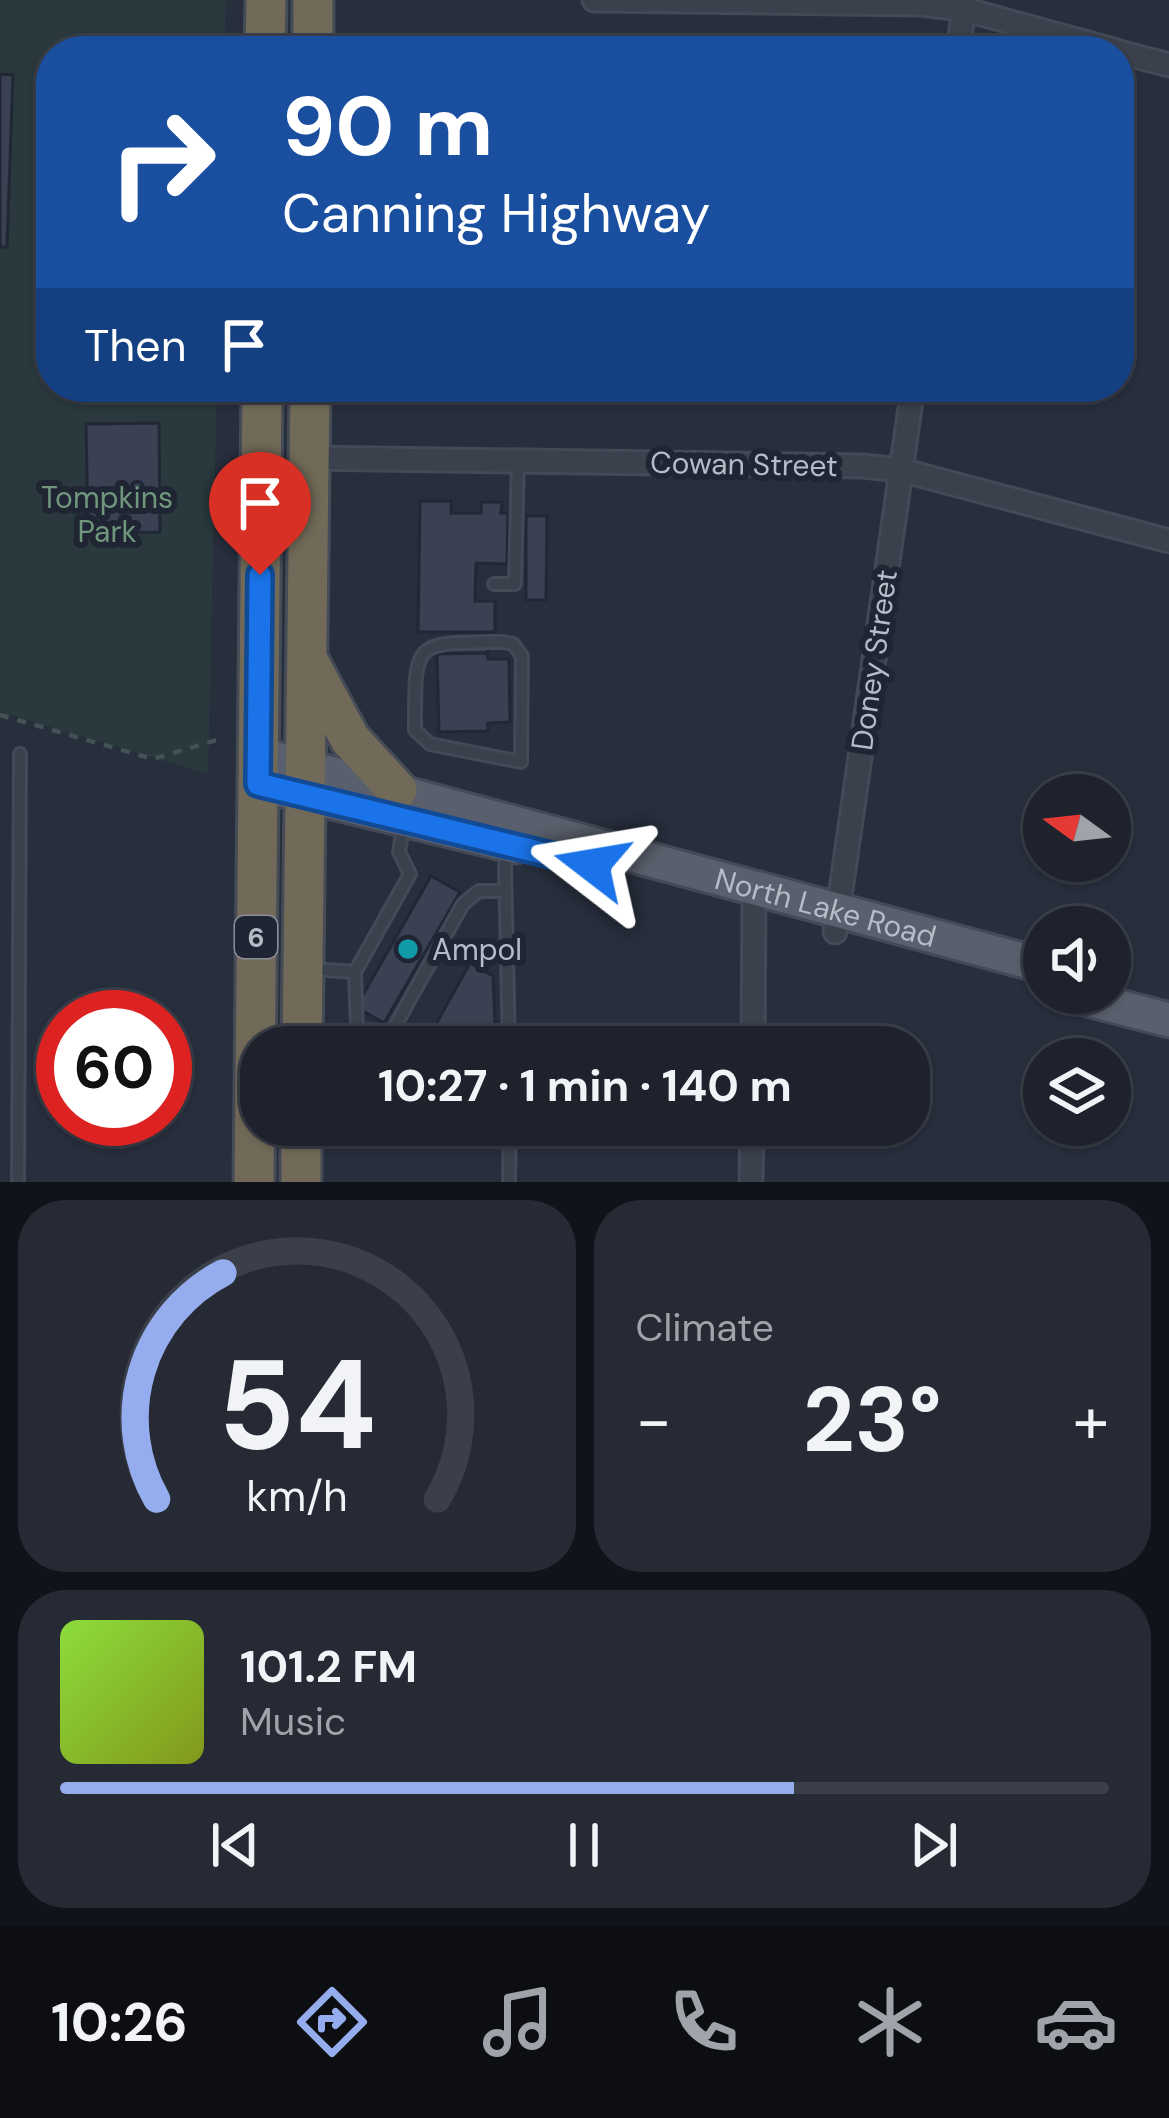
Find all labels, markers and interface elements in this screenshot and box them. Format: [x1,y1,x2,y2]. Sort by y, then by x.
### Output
text: 90 m [282,72,493,181]
icon: right [84,84,240,240]
text: Canning Highway [282,178,710,249]
icon: arrive [211,312,277,378]
text: Then [84,316,187,375]
street label: Cowan Street [650,443,838,485]
pin [209,452,311,575]
icon: arrive [227,470,293,536]
park label: Tompkins Park [41,478,173,551]
street label: Doney Street [842,567,906,753]
north arrow [1023,774,1131,882]
map controls [1023,774,1131,1146]
position arrow [529,802,655,928]
street label: North Lake Road [711,859,941,956]
button: sound [1023,906,1131,1014]
road number: 6 [235,916,277,958]
place label: Ampol [432,930,522,969]
marker: Ampol [395,936,421,962]
speed limit sign: 60 [36,990,192,1146]
button: layers [1023,1038,1131,1146]
text: 10:27 · 1 min · 140 m [378,1056,792,1115]
text: Climate [636,1302,774,1353]
text: 54 [217,1324,376,1487]
text: 23° [803,1362,942,1479]
text: − [636,1378,672,1463]
text: + [1073,1378,1109,1463]
text: km/h [246,1468,347,1524]
text: 101.2 FM [240,1637,417,1696]
text: Music [240,1696,346,1747]
icon: previous [202,1812,268,1878]
icon: pause [551,1812,617,1878]
icon: next [901,1812,967,1878]
icon: directions [290,1980,374,2064]
icon: music [476,1980,560,2064]
icon: phone [662,1980,746,2064]
icon: climate [848,1980,932,2064]
icon: car [1034,1980,1118,2064]
text: 10:26 [51,1987,188,2058]

